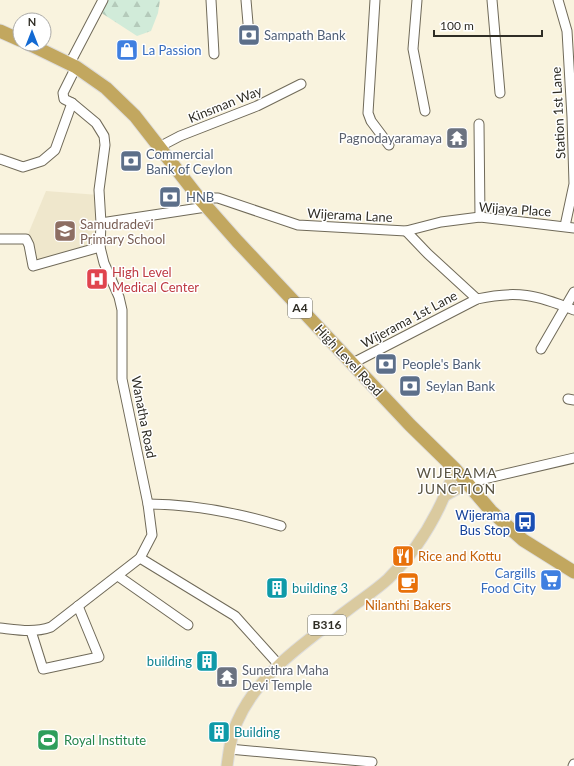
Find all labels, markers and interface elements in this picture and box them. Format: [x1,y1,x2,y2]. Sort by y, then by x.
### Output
north arrow [12,12,52,52]
scale bar [434,12,542,38]
text: N [28,15,36,28]
text: 100 m [440,18,474,33]
bank icon: Sampath Bank [236,22,262,48]
place label: Sampath Bank [264,27,346,43]
shop icon: La Passion [114,37,140,63]
place label: La Passion [142,42,202,58]
street label: Station 1st Lane [548,66,568,159]
street label: Kinsman Way [186,82,264,126]
temple icon: Pagnodayaramaya [444,125,470,151]
place label: Pagnodayaramaya [339,130,442,146]
place label: Commercial Bank of Ceylon [146,146,232,177]
bank icon: Commercial Bank of Ceylon [118,148,144,174]
bank icon: HNB [157,184,183,210]
place label: HNB [186,189,214,205]
street label: Wijaya Place [478,198,552,220]
street label: Wijerama Lane [307,205,393,225]
place label: Samudradevi Primary School [80,216,165,247]
school or university icon: Samudradevi Primary School [52,218,78,244]
place label: High Level Medical Center [112,264,199,295]
hospital icon: High Level Medical Center [84,266,110,292]
street label: Wijerama 1st Lane [358,287,460,351]
road number: A4 [288,298,312,318]
street label: High Level Road [312,321,386,399]
bank icon: People's Bank [373,351,399,377]
place label: People's Bank [402,356,481,372]
bank icon: Seylan Bank [397,373,423,399]
street label: Wanatha Road [128,375,160,459]
place label: Seylan Bank [426,378,496,394]
district label: WIJERAMA JUNCTION [416,464,498,497]
place label: Wijerama Bus Stop [455,507,510,538]
bus stop icon: Wijerama Bus Stop [512,509,538,535]
restaurant icon: Rice and Kottu [390,543,416,569]
place label: Rice and Kottu [418,548,501,564]
place label: Cargills Food City [481,565,536,596]
supermarket icon: Cargills Food City [538,567,564,593]
cafe icon: Nilanthi Bakers [395,570,421,596]
building icon: building 3 [264,575,290,601]
place label: building 3 [292,580,348,596]
place label: Nilanthi Bakers [365,597,451,613]
road number: B316 [308,615,346,635]
building icon: building [194,648,220,674]
place label: building [147,653,192,669]
place label: Sunethra Maha Devi Temple [242,662,329,693]
temple icon: Sunethra Maha Devi Temple [214,664,240,690]
building icon: Building [206,719,232,745]
place label: Building [234,724,280,740]
sports icon: Royal Institute [35,727,61,753]
place label: Royal Institute [64,732,146,748]

